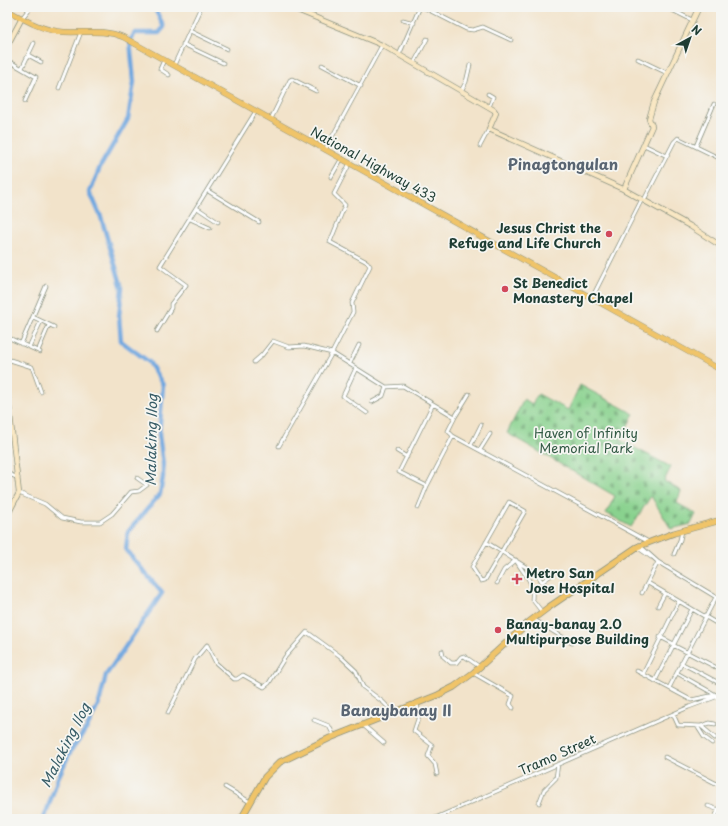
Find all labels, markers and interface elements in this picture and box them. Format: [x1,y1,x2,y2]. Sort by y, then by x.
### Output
north arrow [670,18,710,58]
text: N [688,21,706,39]
street label: National Highway 433 [308,121,441,207]
district label: Pinagtongulan [508,152,618,175]
place label: Jesus Christ the Refuge and Life Church [449,218,601,252]
marker: Jesus Christ the Refuge and Life Church [604,229,614,239]
place label: St Benedict Monastery Chapel [513,273,633,307]
marker: St Benedict Monastery Chapel [500,284,510,294]
water label: Malaking Ilog [140,393,162,486]
park label: Haven of Infinity Memorial Park [534,423,638,457]
place label: Metro San Jose Hospital [526,563,615,597]
marker: Metro San Jose Hospital [511,573,523,585]
place label: Banay-banay 2.0 Multipurpose Building [506,614,649,648]
marker: Banay-banay 2.0 Multipurpose Building [493,625,503,635]
water label: Malaking Ilog [35,698,96,791]
district label: Banaybanay II [340,698,452,721]
street label: Tramo Street [516,729,598,779]

